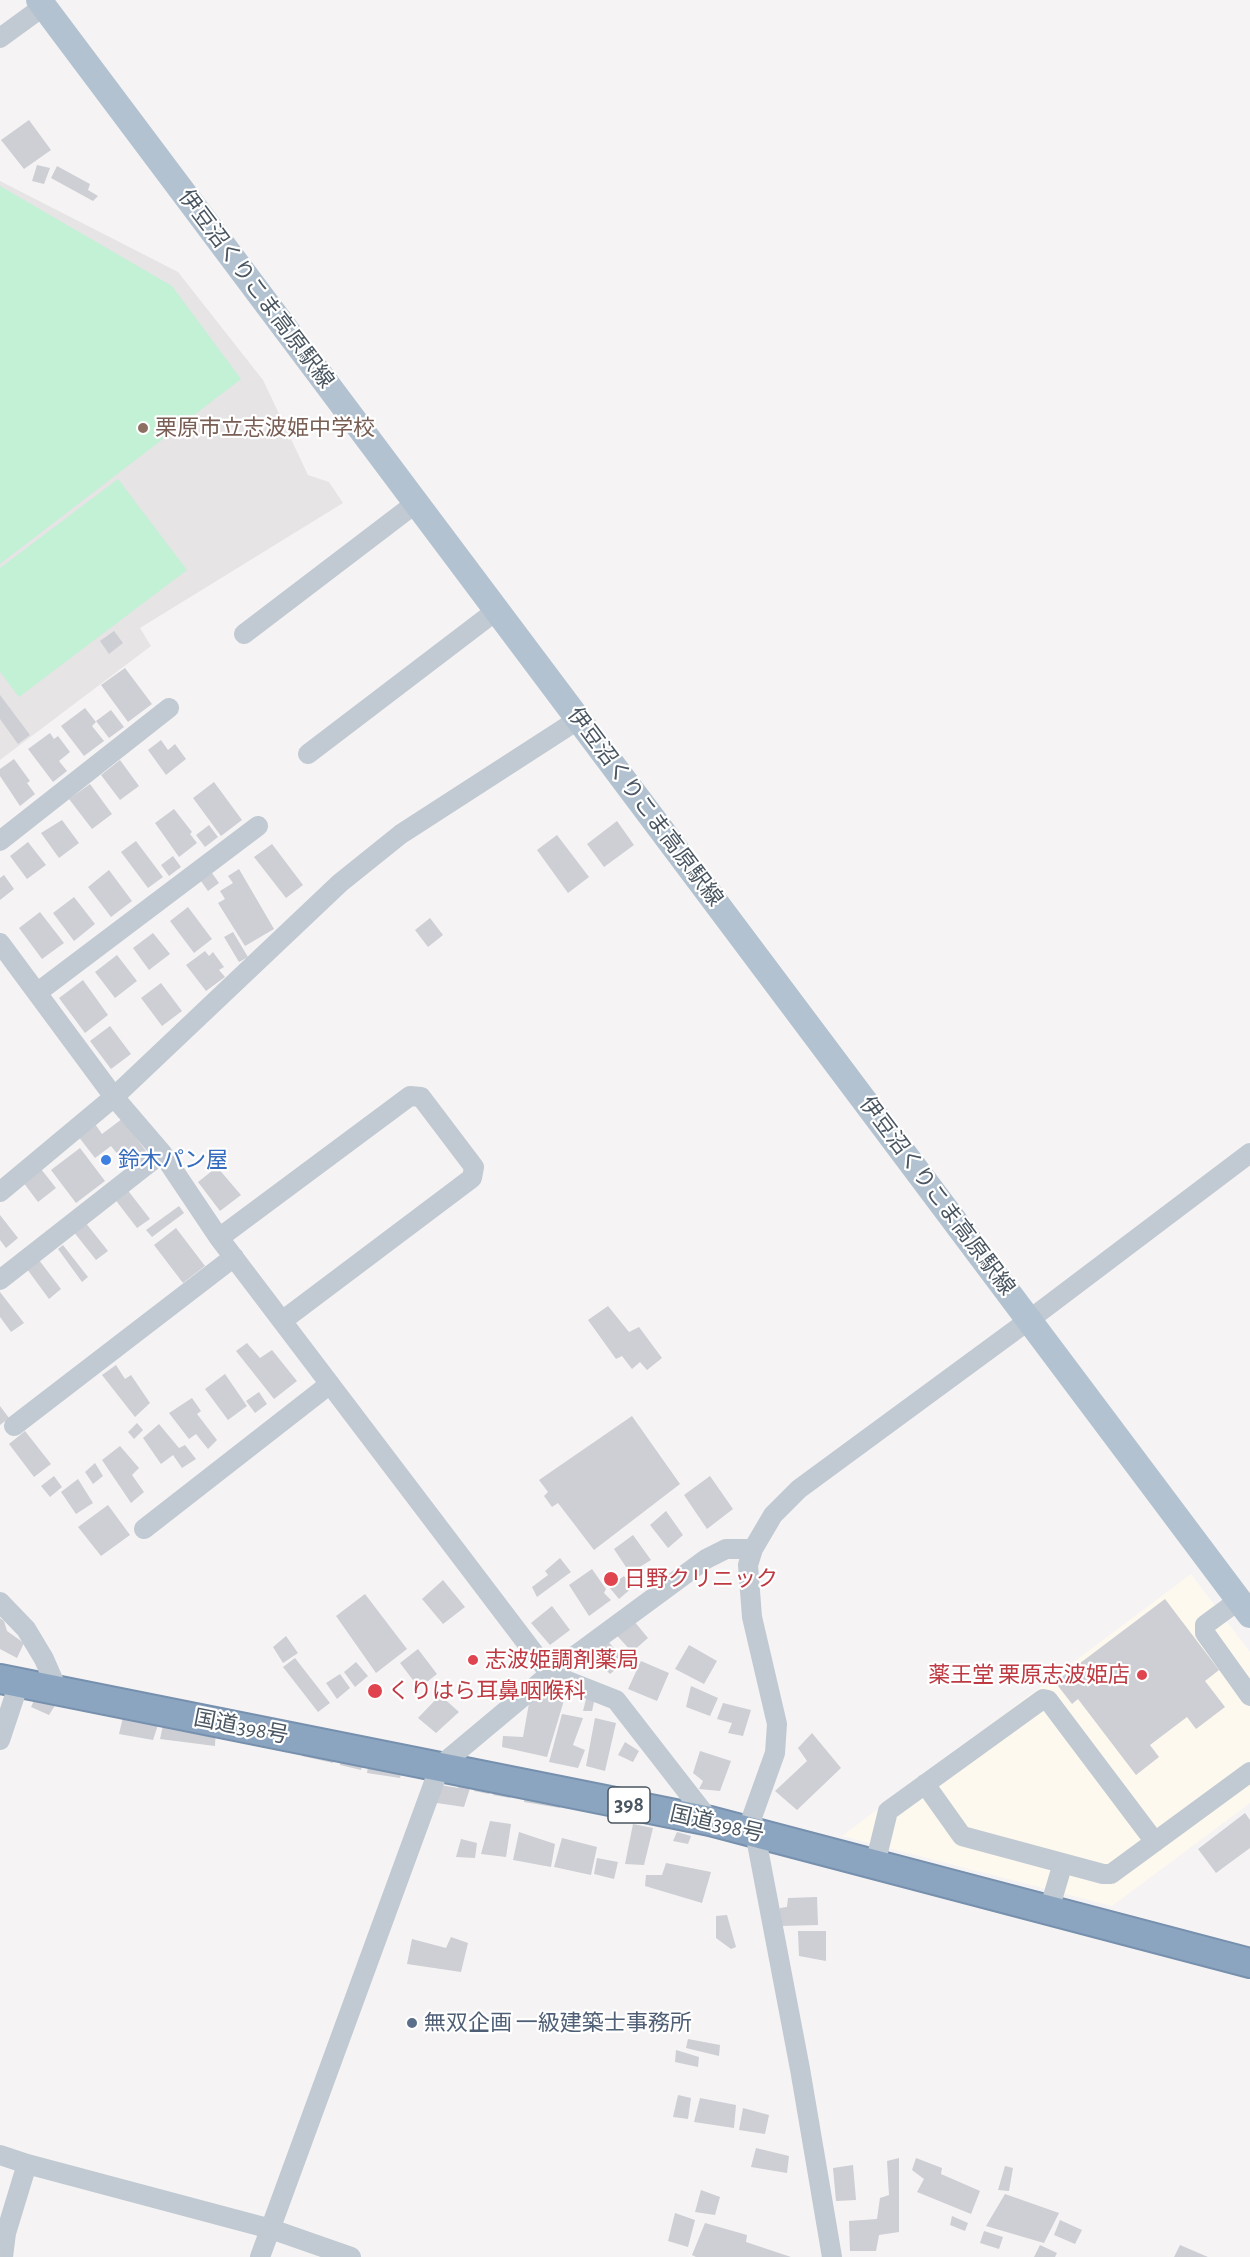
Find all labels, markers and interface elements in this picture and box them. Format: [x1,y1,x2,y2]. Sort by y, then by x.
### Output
street label: 伊豆沼くりこま高原駅線 [173,184,339,394]
place label: 栗原市立志波姫中学校 [155,415,375,441]
marker: 栗原市立志波姫中学校 [136,421,150,435]
street label: 伊豆沼くりこま高原駅線 [562,702,728,912]
street label: 伊豆沼くりこま高原駅線 [854,1091,1020,1301]
place label: 鈴木パン屋 [118,1147,228,1173]
marker: 鈴木パン屋 [99,1153,113,1167]
place label: 日野クリニック [624,1566,778,1592]
marker: 日野クリニック [602,1570,620,1588]
place label: 志波姫調剤薬局 [485,1647,639,1673]
marker: 志波姫調剤薬局 [466,1653,480,1667]
place label: 薬王堂 栗原志波姫店 [928,1662,1130,1688]
marker: 薬王堂 栗原志波姫店 [1135,1668,1149,1682]
place label: くりはら耳鼻咽喉科 [388,1678,586,1704]
marker: くりはら耳鼻咽喉科 [366,1682,384,1700]
street label: 国道398号 [191,1705,291,1749]
road number: 398 [608,1787,650,1823]
street label: 国道398号 [667,1800,767,1848]
place label: 無双企画 一級建築士事務所 [424,2010,692,2036]
marker: 無双企画 一級建築士事務所 [405,2016,419,2030]

